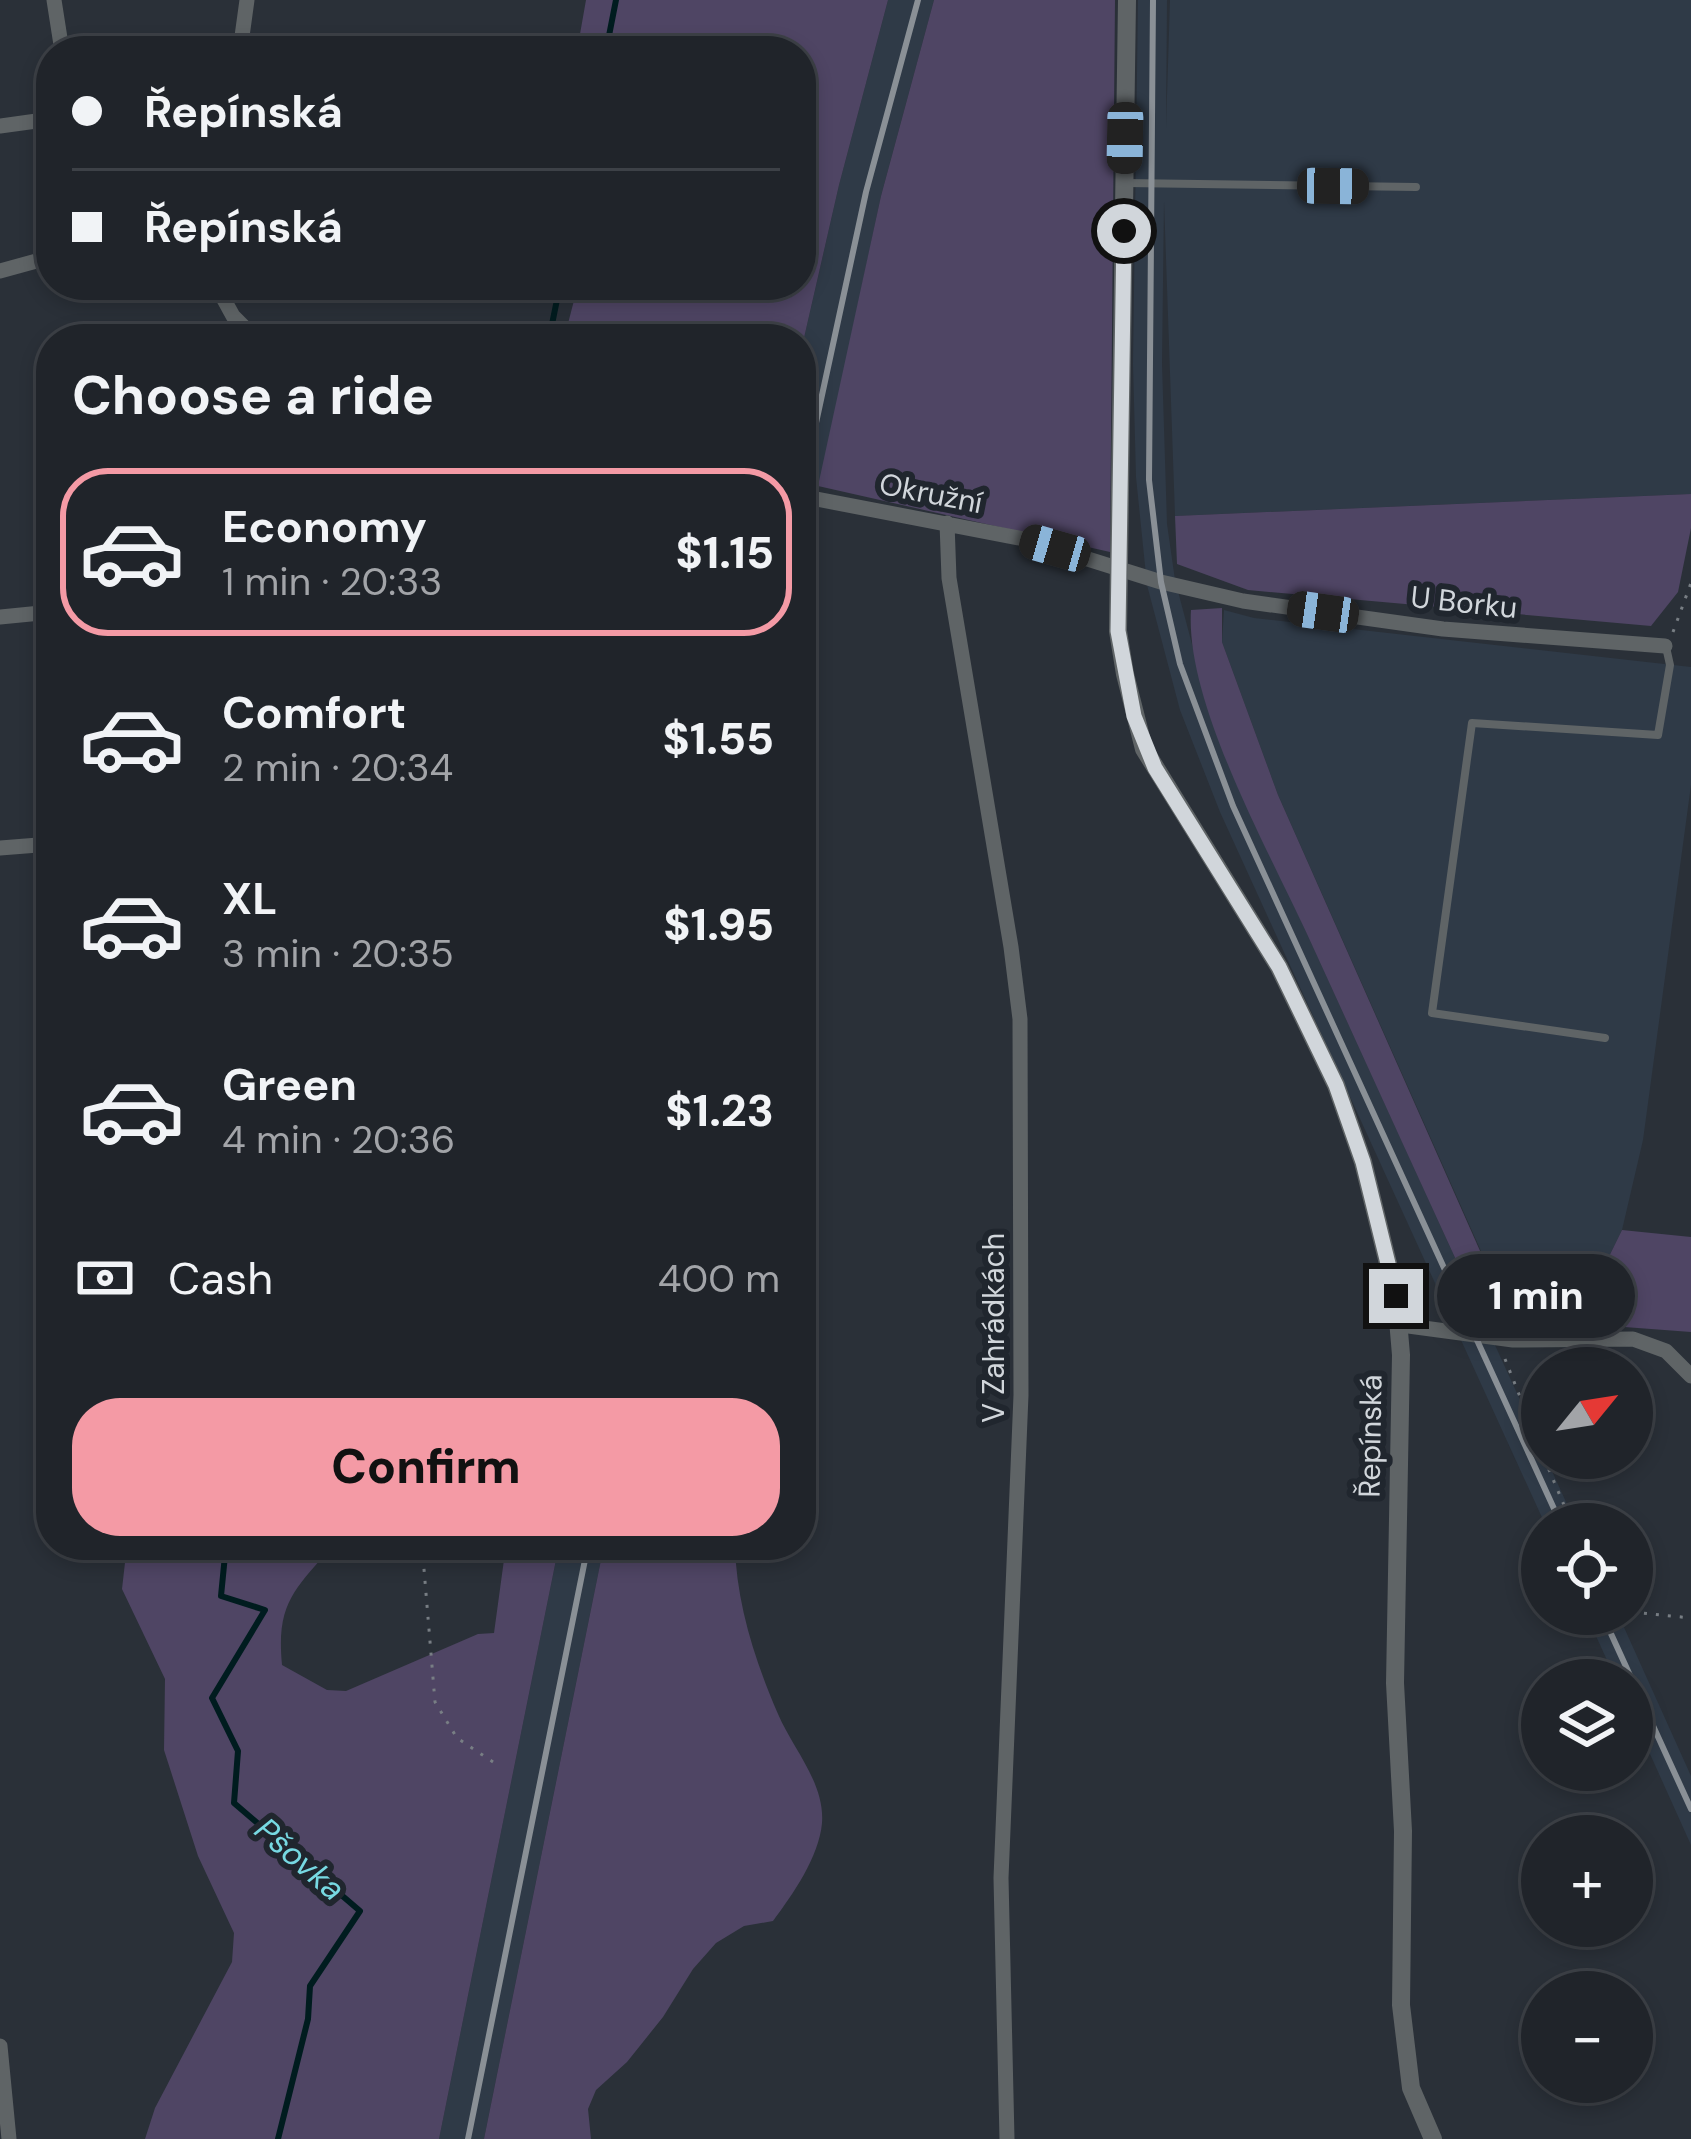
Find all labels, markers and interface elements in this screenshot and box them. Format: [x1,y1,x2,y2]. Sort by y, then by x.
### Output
text: Řepínská [144,82,343,141]
car [1106,102,1144,174]
car [1297,167,1369,205]
text: Řepínská [144,197,343,256]
route start [1097,204,1151,258]
text: Choose a ride [72,360,434,431]
street label: Okružní [876,464,986,522]
text: Economy [222,497,427,556]
icon: car [78,498,186,606]
car [1015,521,1095,575]
text: $1.15 [675,523,774,582]
text: 1 min · 20:33 [222,556,442,607]
street label: U Borku [1409,577,1519,627]
car [1285,589,1361,635]
text: Comfort [222,683,406,742]
icon: car [78,684,186,792]
text: $1.55 [662,709,774,768]
text: 2 min · 20:34 [222,742,453,793]
text: XL [222,869,277,928]
icon: car [78,870,186,978]
text: $1.95 [663,895,774,954]
text: 3 min · 20:35 [222,928,454,979]
text: Green [222,1055,357,1114]
icon: car [78,1056,186,1164]
text: $1.23 [665,1081,774,1140]
text: 4 min · 20:36 [222,1114,455,1165]
street label: V Zahrádkách [974,1233,1013,1423]
icon: cash [72,1245,138,1311]
text: Cash [168,1249,273,1308]
text: 400 m [658,1253,780,1304]
callout: 1 min [1438,1254,1636,1338]
route end [1369,1269,1423,1323]
text: 1 min [1488,1270,1584,1321]
north arrow [1521,1347,1653,1479]
map controls [1521,1347,1653,2103]
street label: Řepínská [1349,1374,1391,1498]
button: Confirm [72,1398,780,1536]
button: locate [1521,1503,1653,1635]
button: layers [1521,1659,1653,1791]
water label: Pšovka [246,1808,354,1910]
button: + [1521,1815,1653,1947]
button: − [1521,1971,1653,2103]

